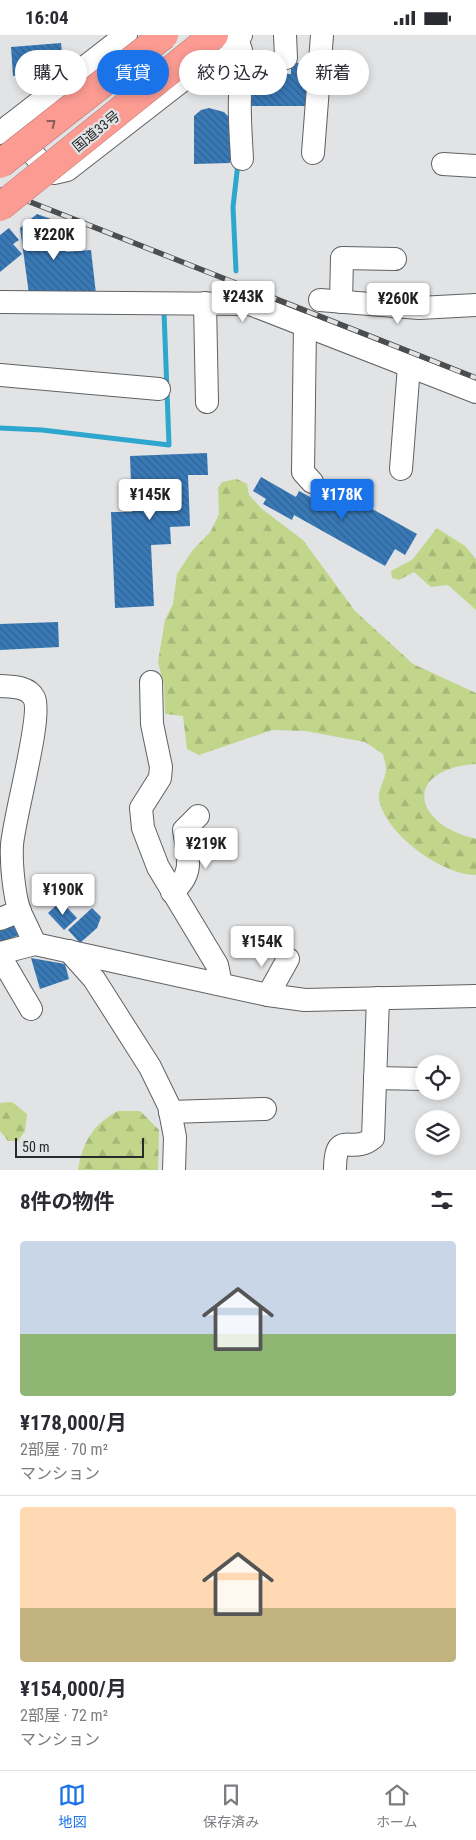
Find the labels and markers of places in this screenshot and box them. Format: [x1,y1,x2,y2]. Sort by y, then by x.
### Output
pin: ¥220K [19,219,89,261]
pin: ¥243K [208,281,278,323]
pin: ¥260K [363,283,433,325]
pin: ¥145K [115,479,185,521]
pin: ¥178K [307,479,377,521]
pin: ¥219K [171,827,241,870]
pin: ¥190K [28,873,98,916]
pin: ¥154K [227,925,297,968]

